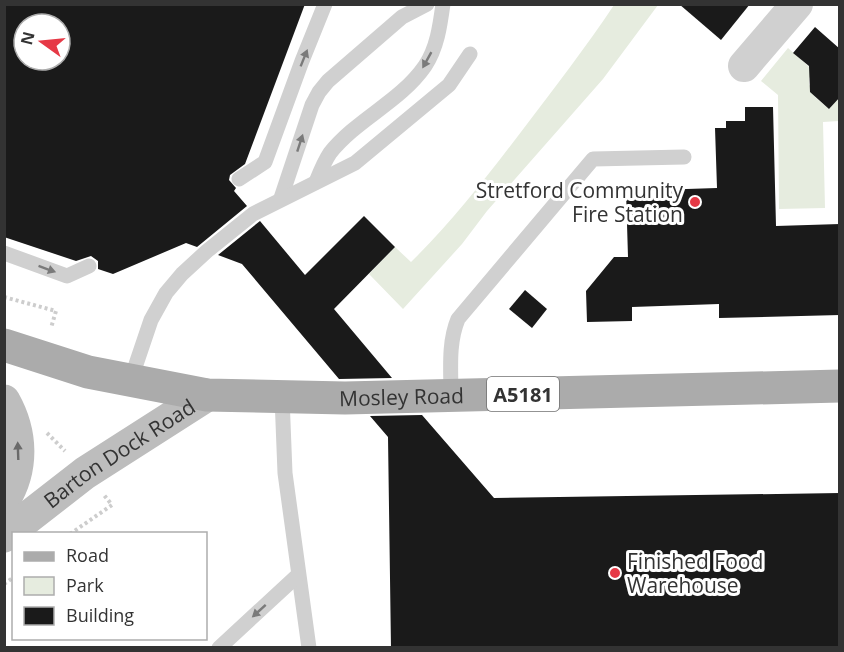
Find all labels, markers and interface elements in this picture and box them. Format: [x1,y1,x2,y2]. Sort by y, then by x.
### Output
north arrow [12,12,72,72]
text: N [15,29,40,47]
one-way arrow [299,48,309,66]
one-way arrow [422,52,432,69]
one-way arrow [296,134,305,152]
place label: Stretford Community Fire Station [476,176,683,228]
marker: Stretford Community Fire Station [688,195,702,209]
one-way arrow [38,265,56,274]
road number: A5181 [487,377,559,411]
street label: Mosley Road [339,381,464,412]
street label: Barton Dock Road [38,392,200,514]
one-way arrow [13,441,23,460]
legend [12,532,207,640]
text: Road [66,543,109,567]
place label: Finished Food Warehouse [627,547,763,599]
marker: Finished Food Warehouse [608,566,622,580]
text: Park [66,573,104,597]
text: Building [66,603,134,627]
one-way arrow [252,604,266,618]

